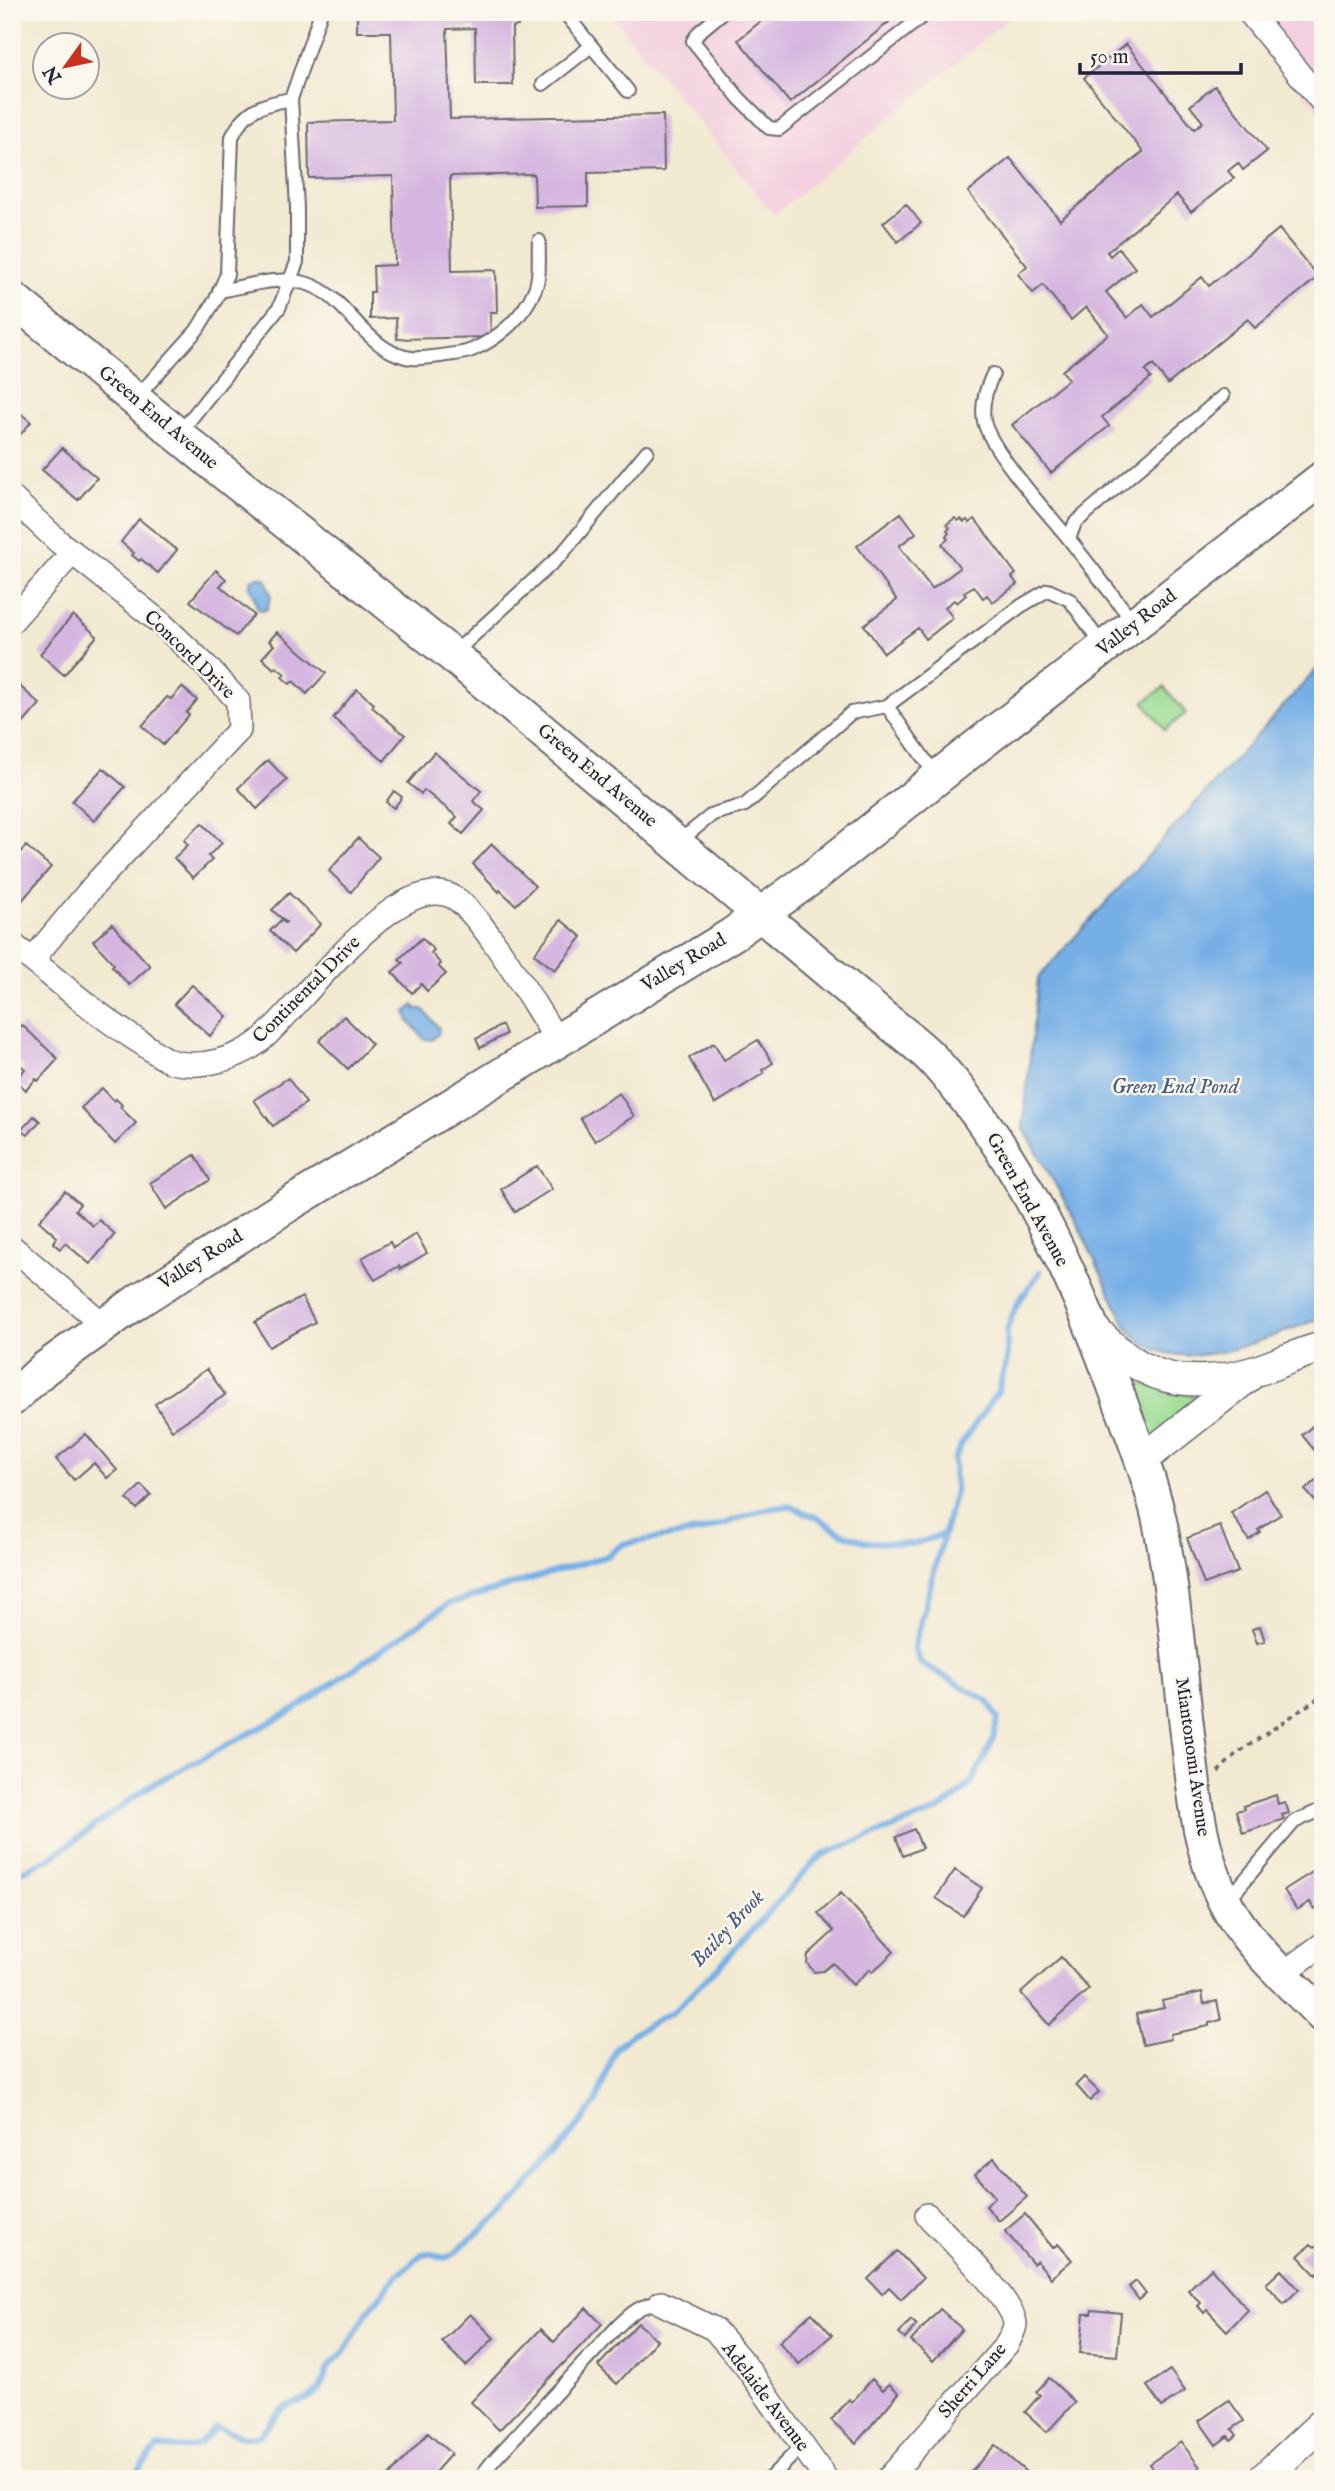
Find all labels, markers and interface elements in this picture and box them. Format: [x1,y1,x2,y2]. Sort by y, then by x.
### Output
north arrow [32,32,102,102]
scale bar [1080,32,1240,76]
text: 50 m [1090,44,1129,71]
text: N [39,60,69,88]
street label: Green End Avenue [93,361,223,475]
street label: Valley Road [1091,584,1182,662]
street label: Concord Drive [138,605,240,705]
street label: Green End Avenue [532,719,662,833]
street label: Valley Road [636,928,732,998]
street label: Continental Drive [248,931,366,1049]
water label: Green End Pond [1111,1074,1241,1101]
street label: Green End Avenue [980,1129,1074,1271]
street label: Valley Road [154,1224,248,1296]
street label: Miantonomi Avenue [1169,1676,1215,1838]
water label: Bailey Brook [685,1884,771,1973]
street label: Adelaide Avenue [715,2337,814,2457]
street label: Sherri Lane [934,2338,1013,2424]

